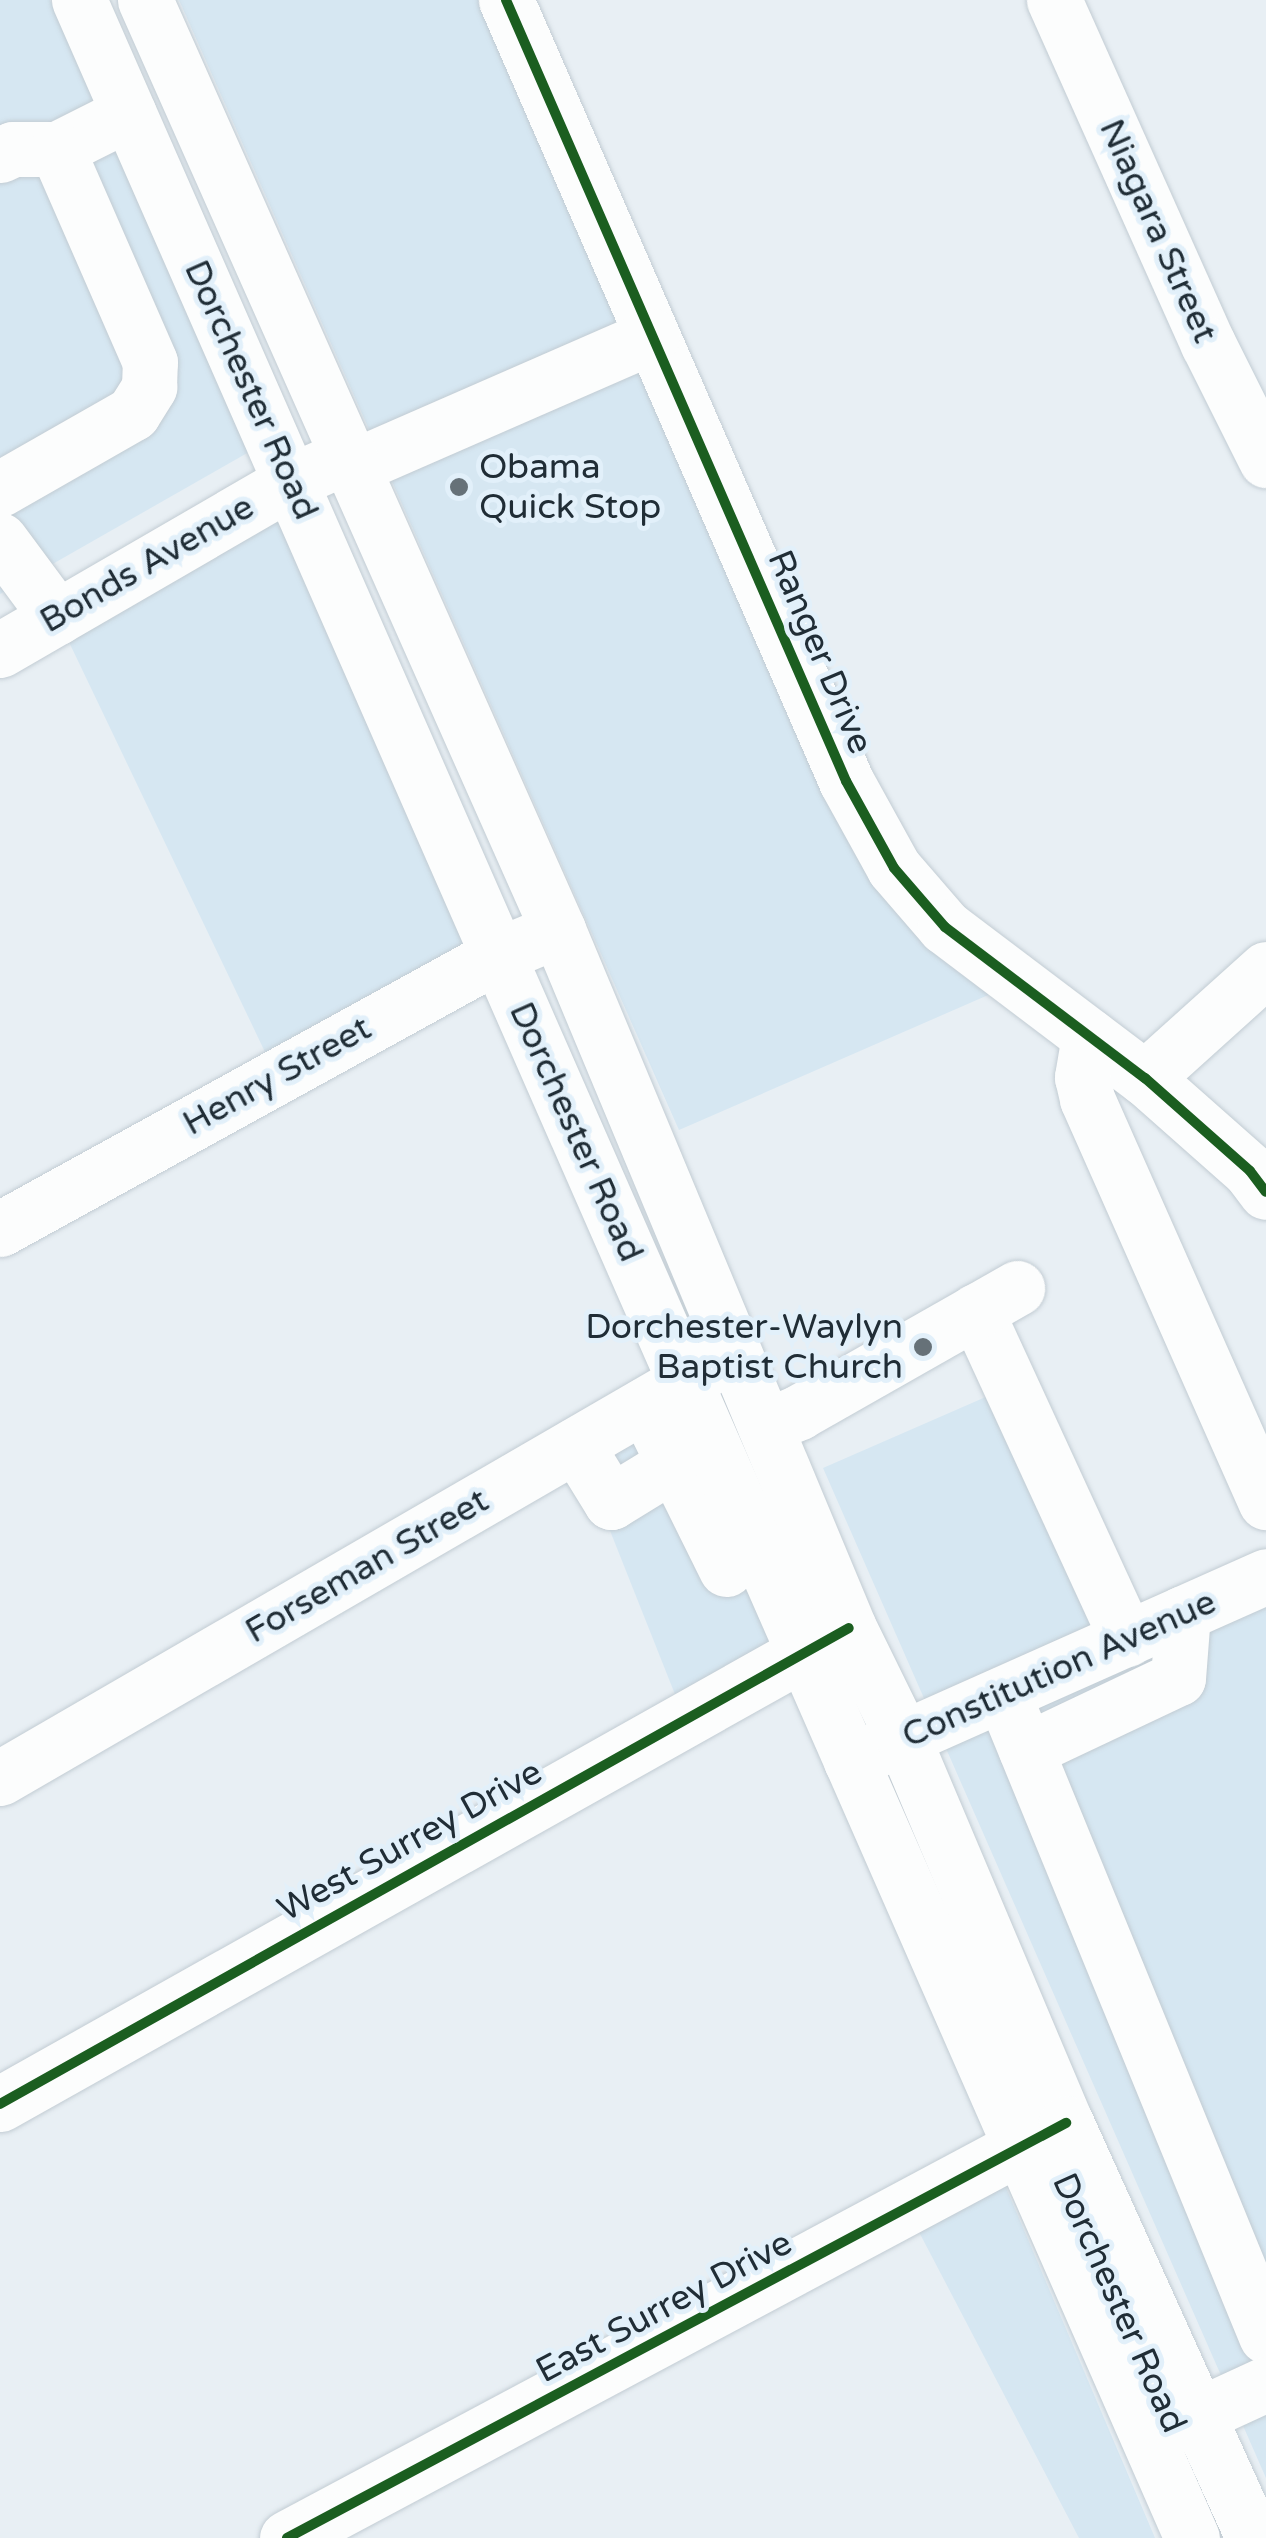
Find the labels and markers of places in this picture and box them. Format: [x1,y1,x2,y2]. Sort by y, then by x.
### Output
place label: Obama Quick Stop [479,446,661,528]
marker: Obama Quick Stop [448,476,470,498]
place label: Dorchester-Waylyn Baptist Church [585,1306,903,1388]
marker: Dorchester-Waylyn Baptist Church [912,1336,934,1358]

